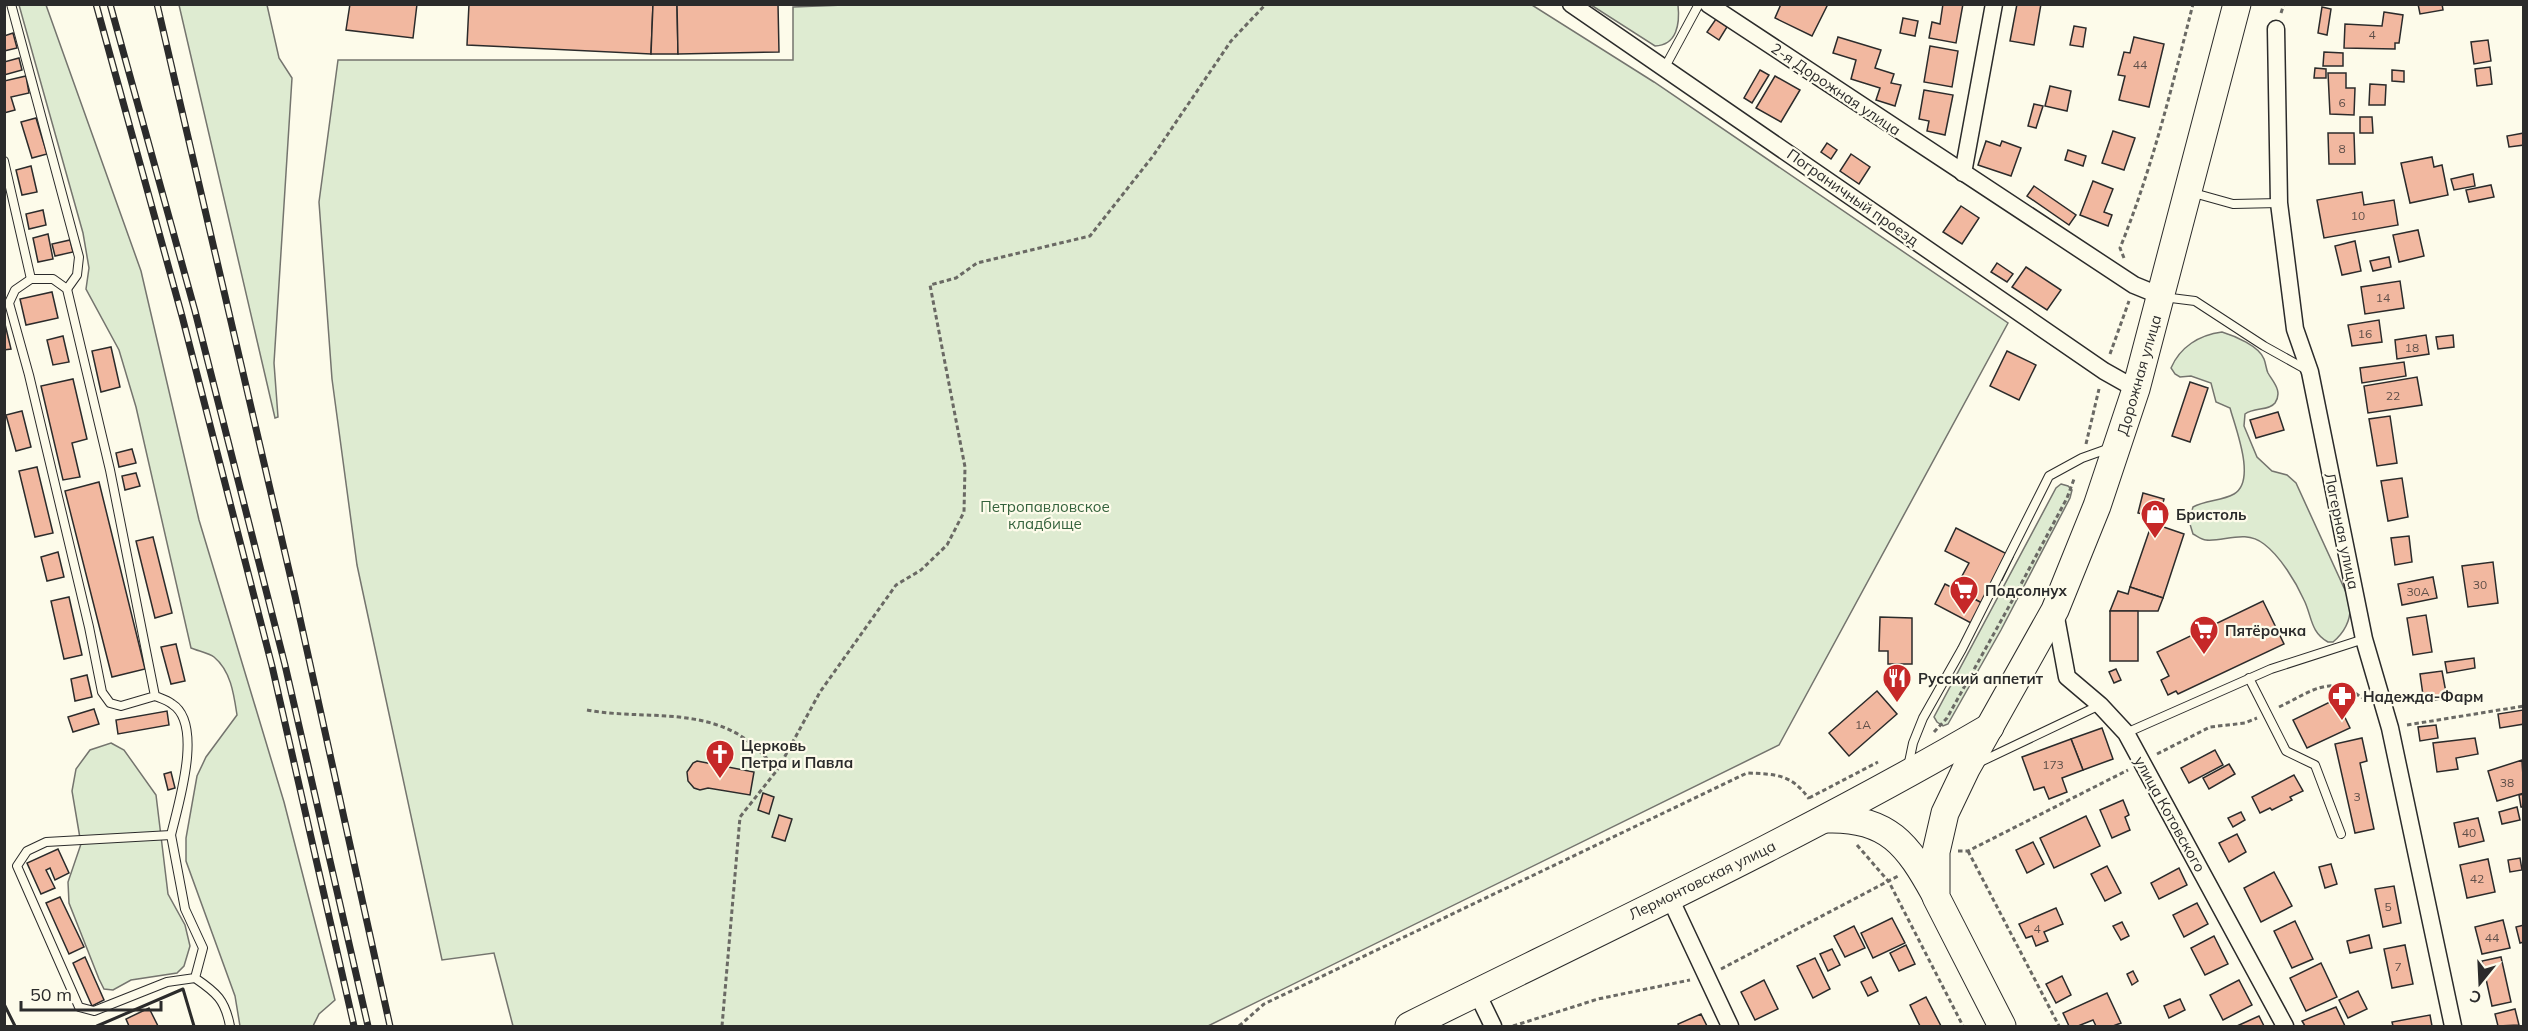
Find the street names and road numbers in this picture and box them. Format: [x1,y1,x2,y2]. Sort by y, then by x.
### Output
street label: 2-я Дорожная улица [1768,39,1904,139]
street label: Пограничный проезд [1783,144,1923,250]
street label: Дорожная улица [2113,312,2165,438]
street label: Лагерная улица [2320,471,2364,591]
street label: улица Котовского [2130,753,2210,875]
street label: Лермонтовская улица [1625,836,1779,924]

